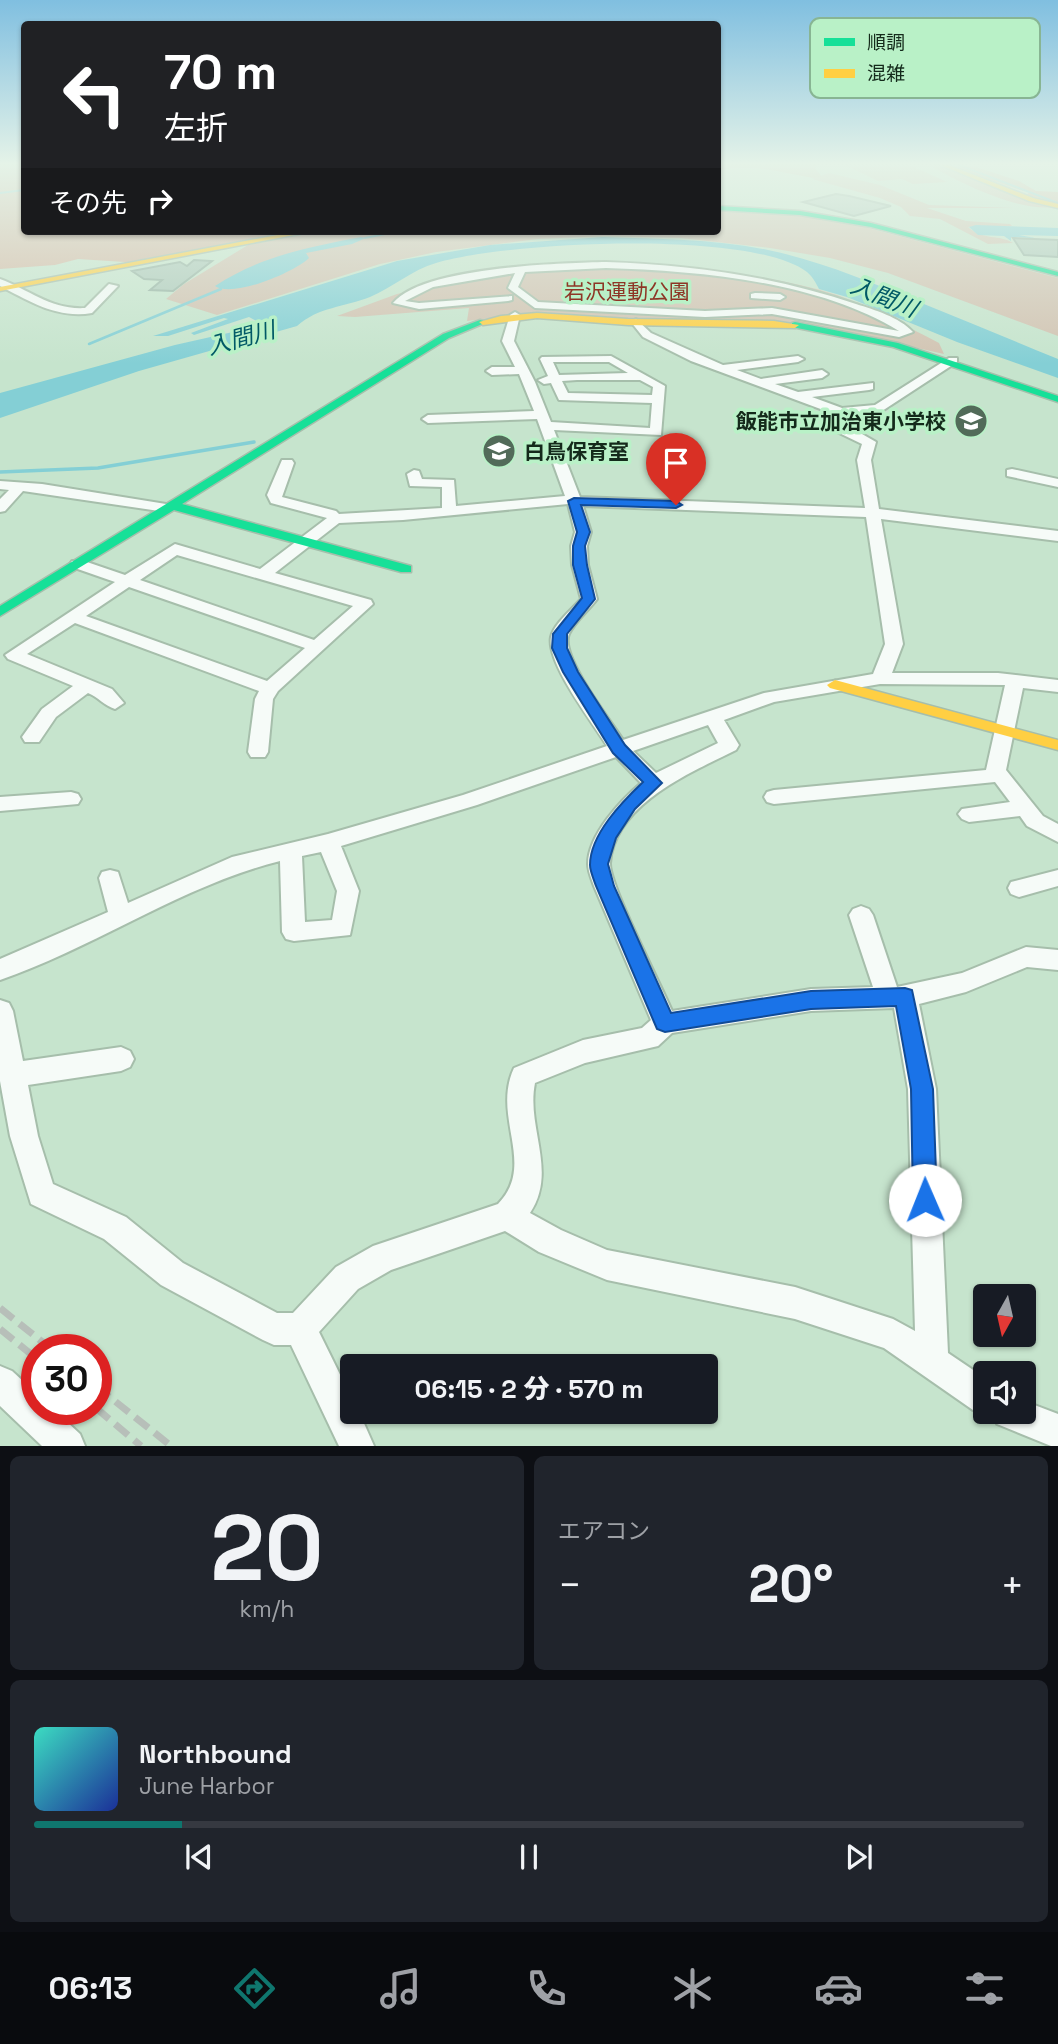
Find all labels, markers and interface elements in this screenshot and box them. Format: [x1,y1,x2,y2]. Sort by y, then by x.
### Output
legend [810,18,1040,98]
text: 順調 [867,30,905,55]
text: 70 m [164,41,277,103]
icon: left [49,49,140,140]
text: 混雑 [867,61,905,86]
text: 左折 [164,108,228,148]
icon: right [141,182,179,220]
text: その先 [49,186,127,220]
water label: 入間川 [846,270,924,325]
park label: 岩沢運動公園 [564,278,690,305]
water label: 入間川 [204,314,281,361]
school or university icon: 飯能市立加治東小学校 [952,402,990,440]
place label: 飯能市立加治東小学校 [735,408,946,435]
school or university icon: 白鳥保育室 [480,432,518,470]
pin [646,433,706,505]
place label: 白鳥保育室 [524,438,629,465]
icon: arrive [657,444,695,482]
position arrow [888,1163,962,1237]
north arrow [973,1284,1036,1348]
map controls [973,1284,1036,1424]
speed limit sign: 30 [21,1334,112,1425]
button: sound [973,1361,1036,1424]
text: 06:15 · 2 分 · 570 m [414,1372,644,1406]
text: 20 [210,1490,324,1607]
text: エアコン [558,1516,650,1546]
text: 20° [748,1551,834,1617]
text: − [558,1561,582,1609]
text: + [1000,1561,1024,1609]
text: km/h [240,1594,294,1624]
text: Northbound [139,1737,292,1771]
text: June Harbor [139,1771,274,1801]
icon: previous [180,1838,218,1876]
icon: pause [510,1838,548,1876]
icon: next [840,1838,878,1876]
icon: directions [230,1964,279,2013]
icon: music [376,1964,425,2013]
icon: phone [522,1964,571,2013]
icon: climate [668,1964,717,2013]
icon: car [814,1964,863,2013]
icon: filters [960,1964,1009,2013]
text: 06:13 [49,1968,133,2008]

